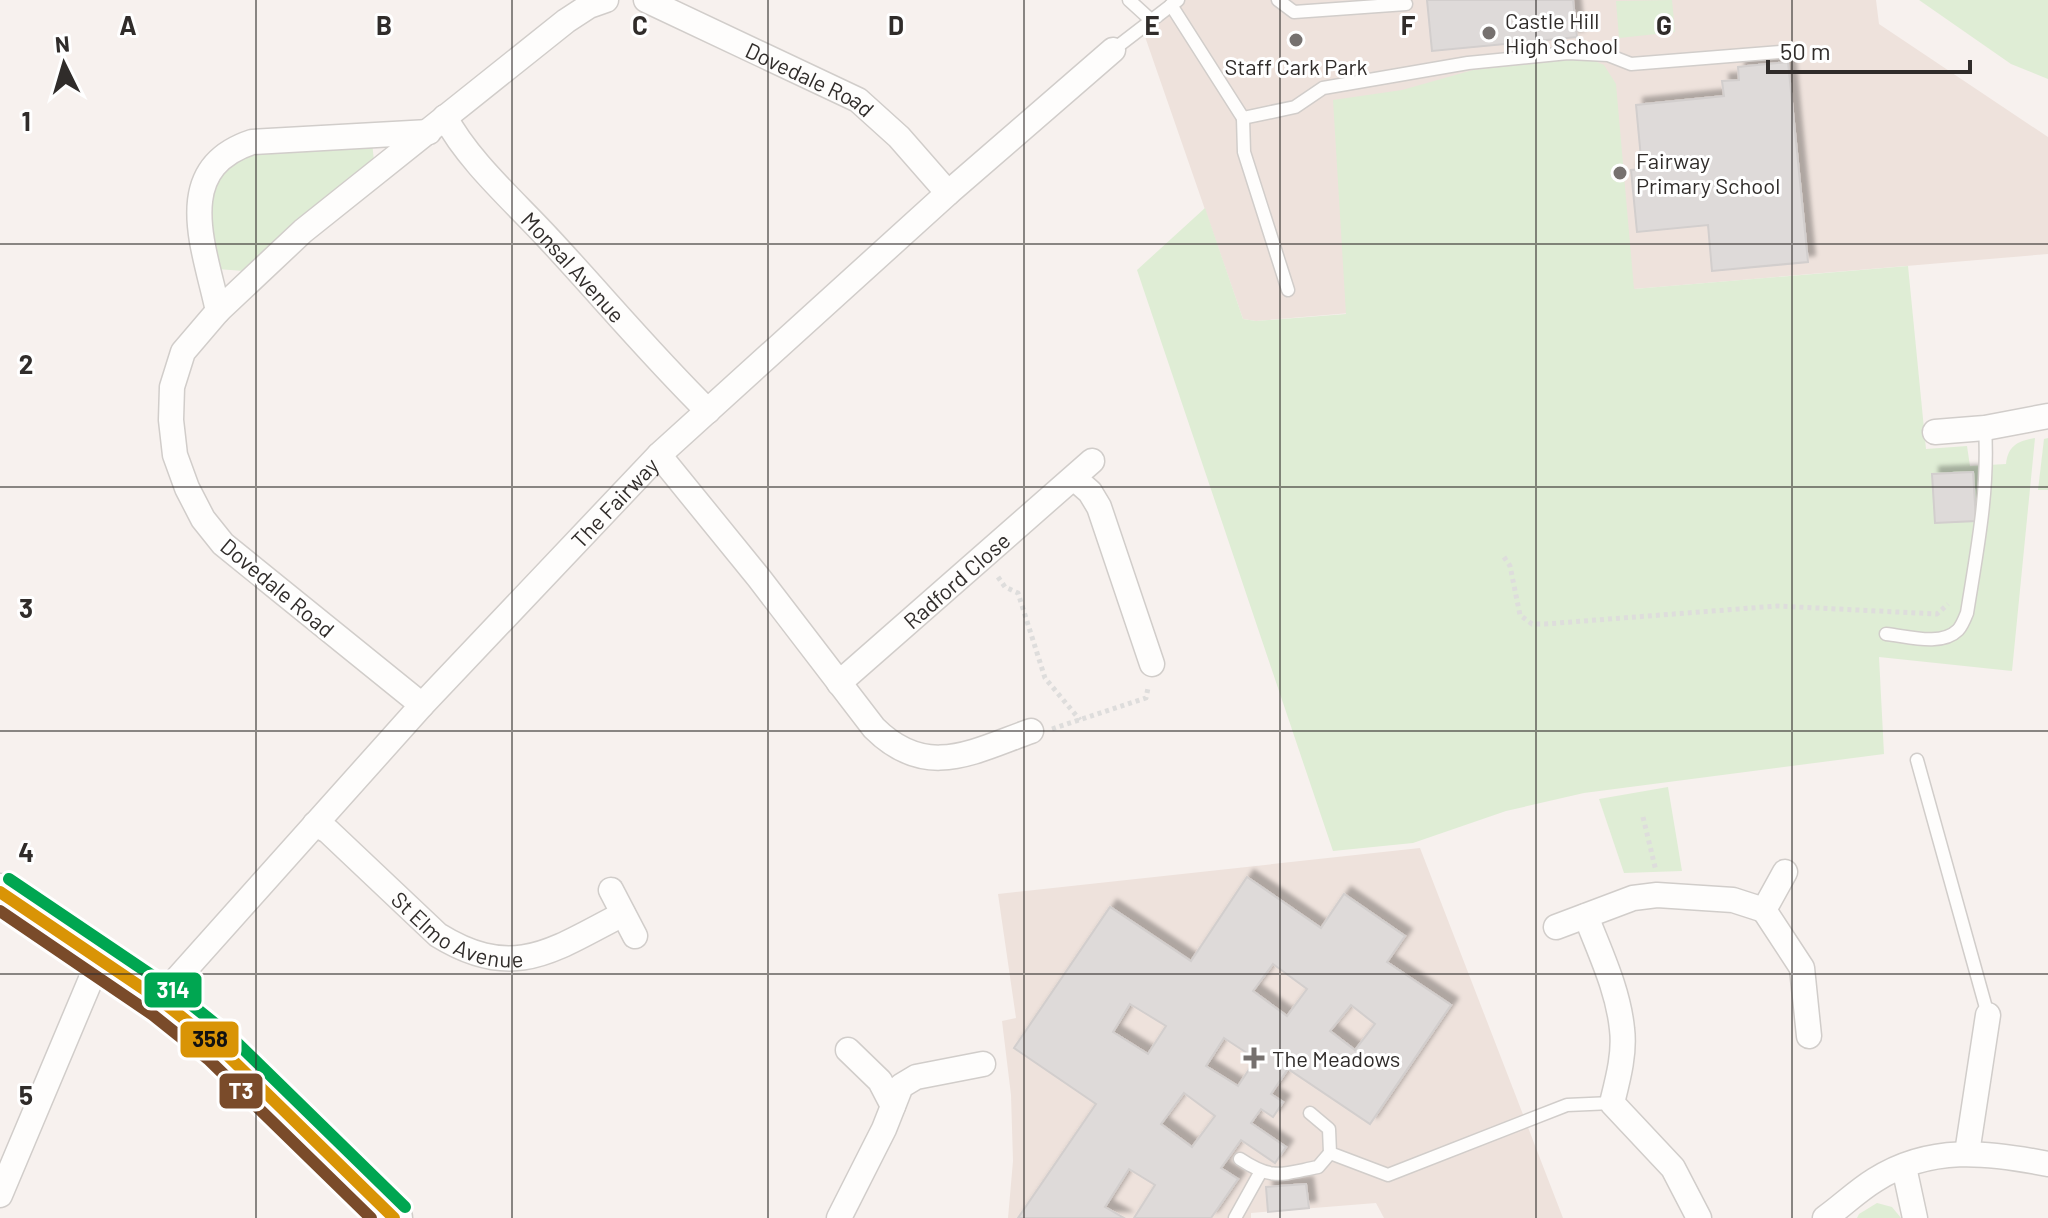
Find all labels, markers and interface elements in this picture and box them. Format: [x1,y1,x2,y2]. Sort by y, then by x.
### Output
place label: Castle Hill High School [1505,7,1618,58]
text: A [119,9,137,40]
text: B [376,9,392,40]
text: C [632,9,648,40]
text: D [888,9,904,40]
text: E [1144,9,1160,40]
text: F [1401,9,1416,40]
text: G [1656,9,1672,40]
north arrow [24,24,104,104]
marker: Castle Hill High School [1480,24,1498,42]
scale bar [1768,24,1970,74]
text: N [54,29,71,57]
marker: Staff Cark Park [1287,31,1305,49]
street label: Dovedale Road [742,36,880,121]
text: 50 m [1780,36,1831,65]
place label: Staff Cark Park [1224,53,1368,79]
text: 1 [21,105,31,136]
place label: Fairway Primary School [1636,147,1780,198]
marker: Fairway Primary School [1611,164,1629,182]
street label: Monsal Avenue [517,206,631,327]
text: 2 [19,348,33,379]
street label: The Fairway [565,452,663,553]
street label: Radford Close [898,527,1015,634]
street label: Dovedale Road [216,532,340,642]
text: 3 [19,592,33,623]
text: 4 [18,836,34,867]
street label: St Elmo Avenue [387,886,524,972]
line badge: 314 [143,971,203,1009]
text: 314 [157,976,189,1002]
line badge: 358 [179,1020,240,1059]
text: 358 [192,1025,228,1051]
place label: The Meadows [1272,1045,1400,1071]
marker: The Meadows [1243,1047,1265,1069]
line badge: T3 [218,1072,264,1110]
text: T3 [229,1077,253,1103]
text: 5 [19,1079,33,1110]

